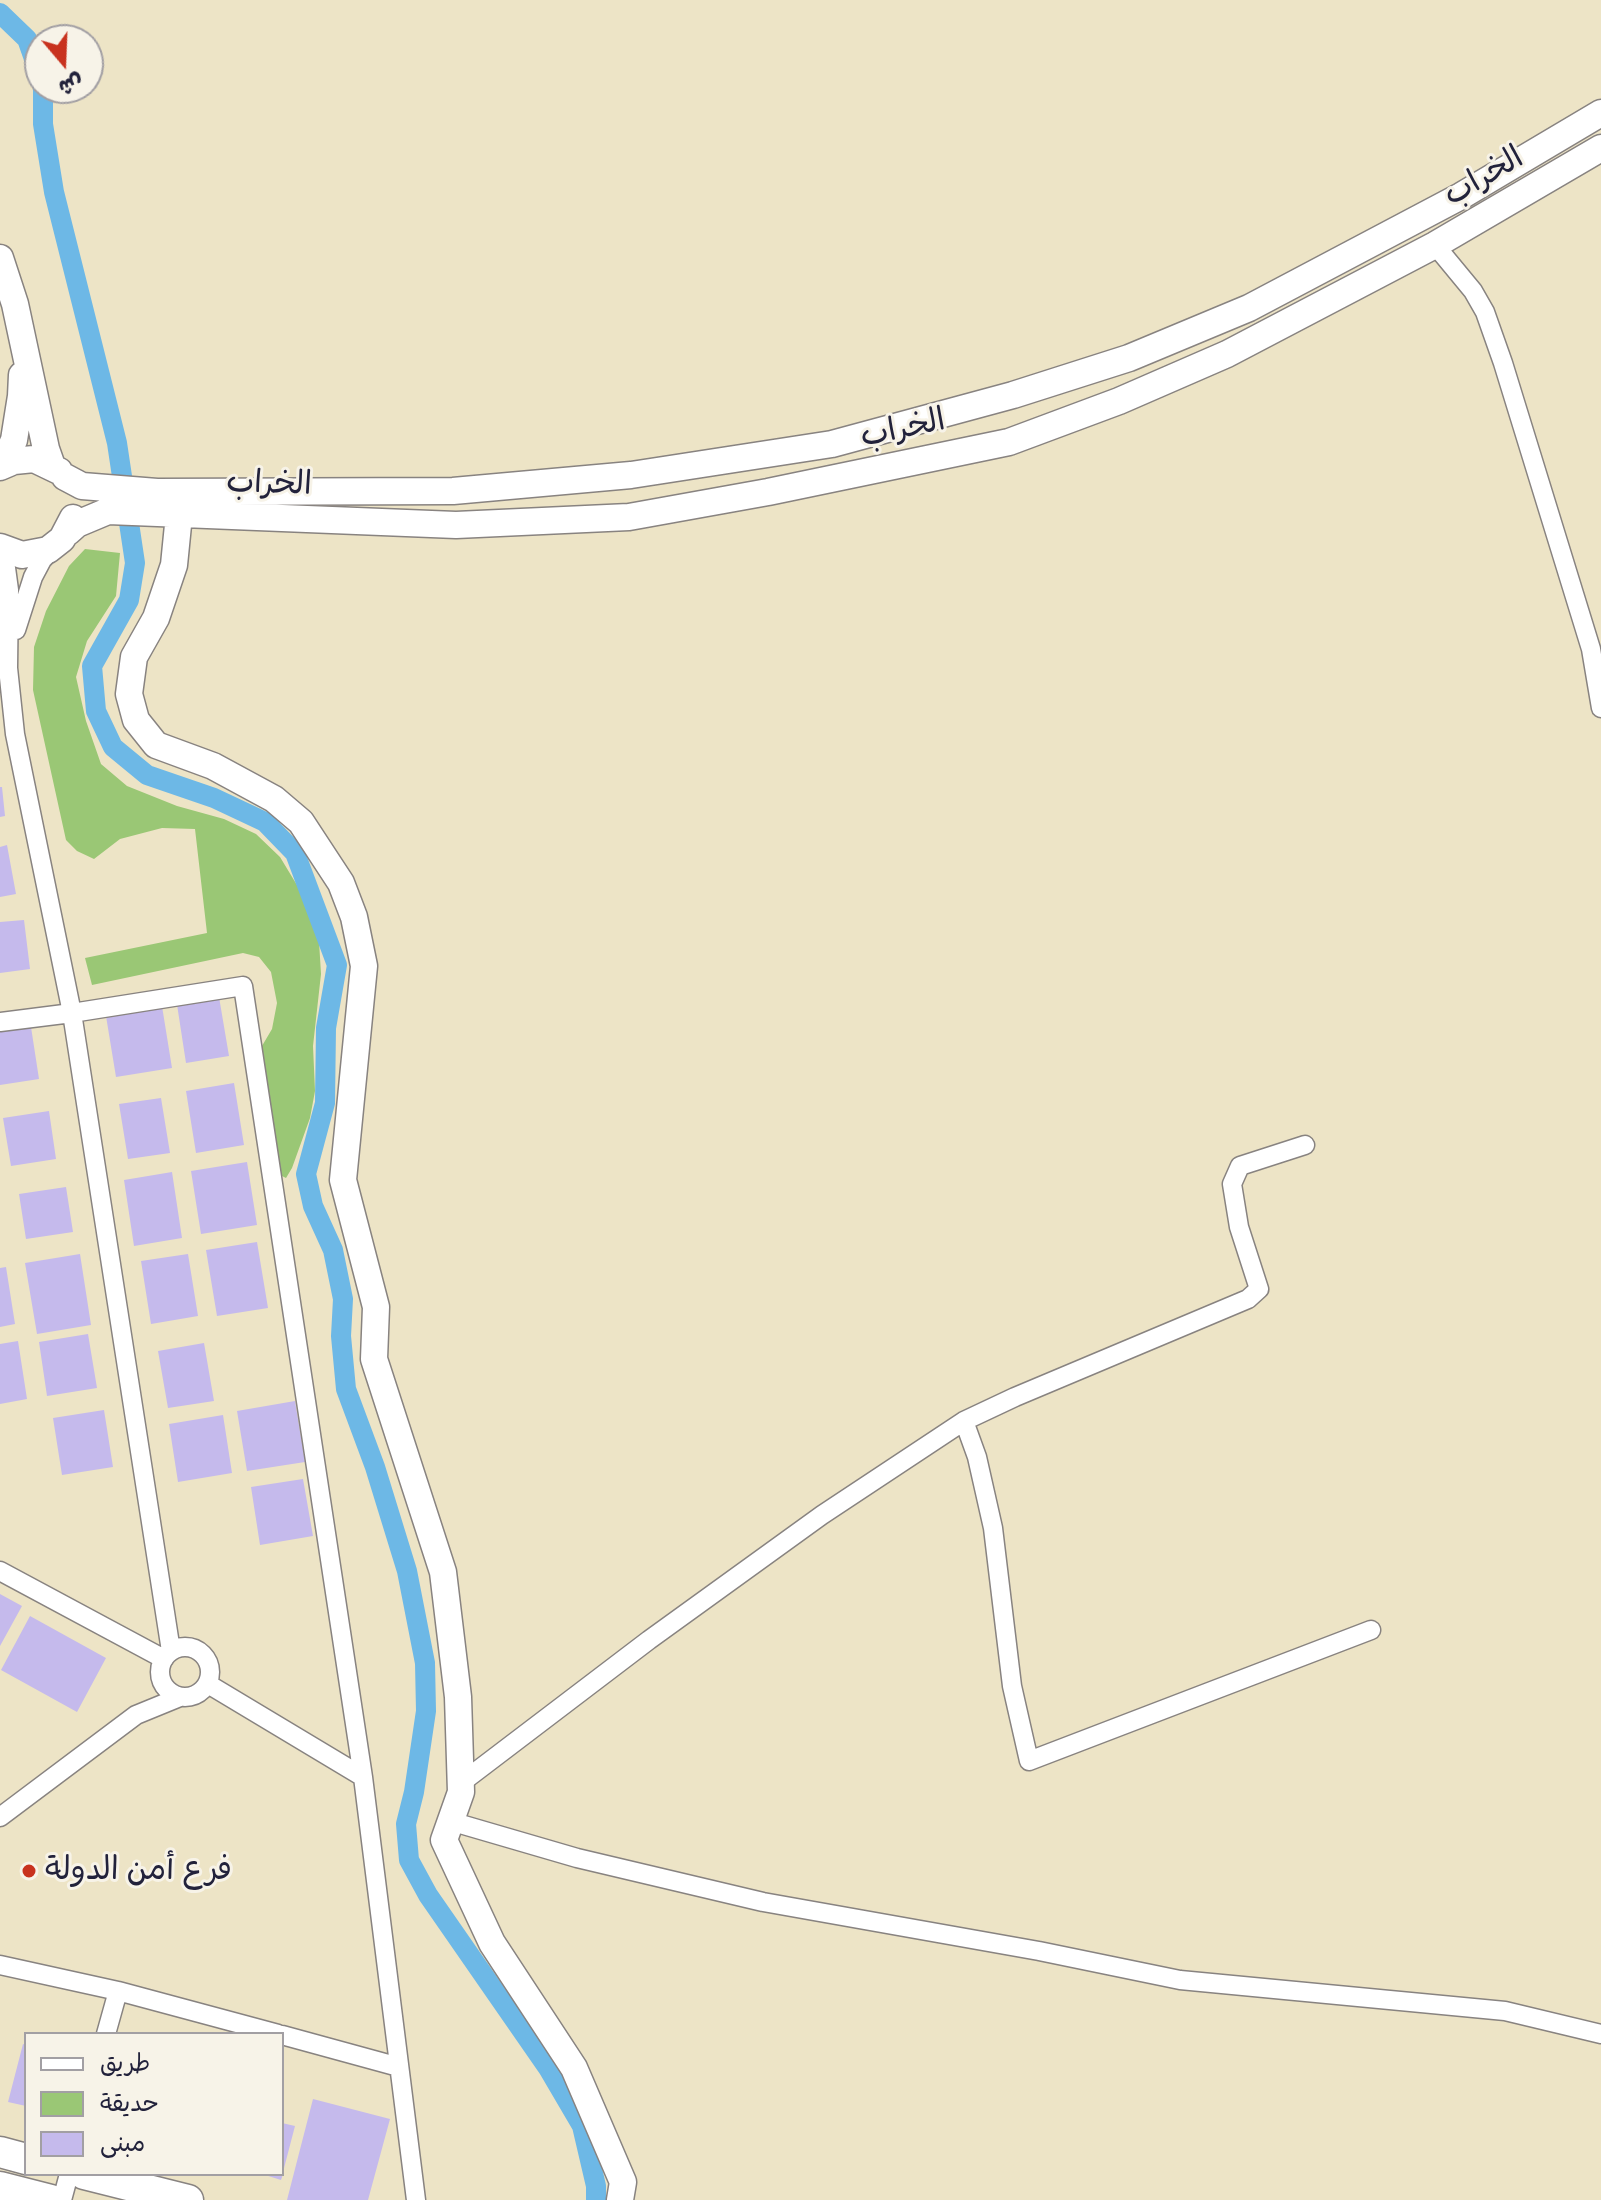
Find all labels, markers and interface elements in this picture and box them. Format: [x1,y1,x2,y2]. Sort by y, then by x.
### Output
north arrow [24,24,104,104]
text: ش [55,68,87,102]
street label: الخراب [1437,139,1531,215]
street label: الخراب [857,401,949,457]
street label: الخراب [226,463,312,505]
place label: فرع أمن الدولة [45,1852,232,1890]
marker: فرع أمن الدولة [20,1862,38,1880]
legend [24,2032,284,2176]
text: طريق [100,2048,150,2078]
text: حديقة [100,2088,159,2118]
text: مبنى [100,2128,145,2158]

